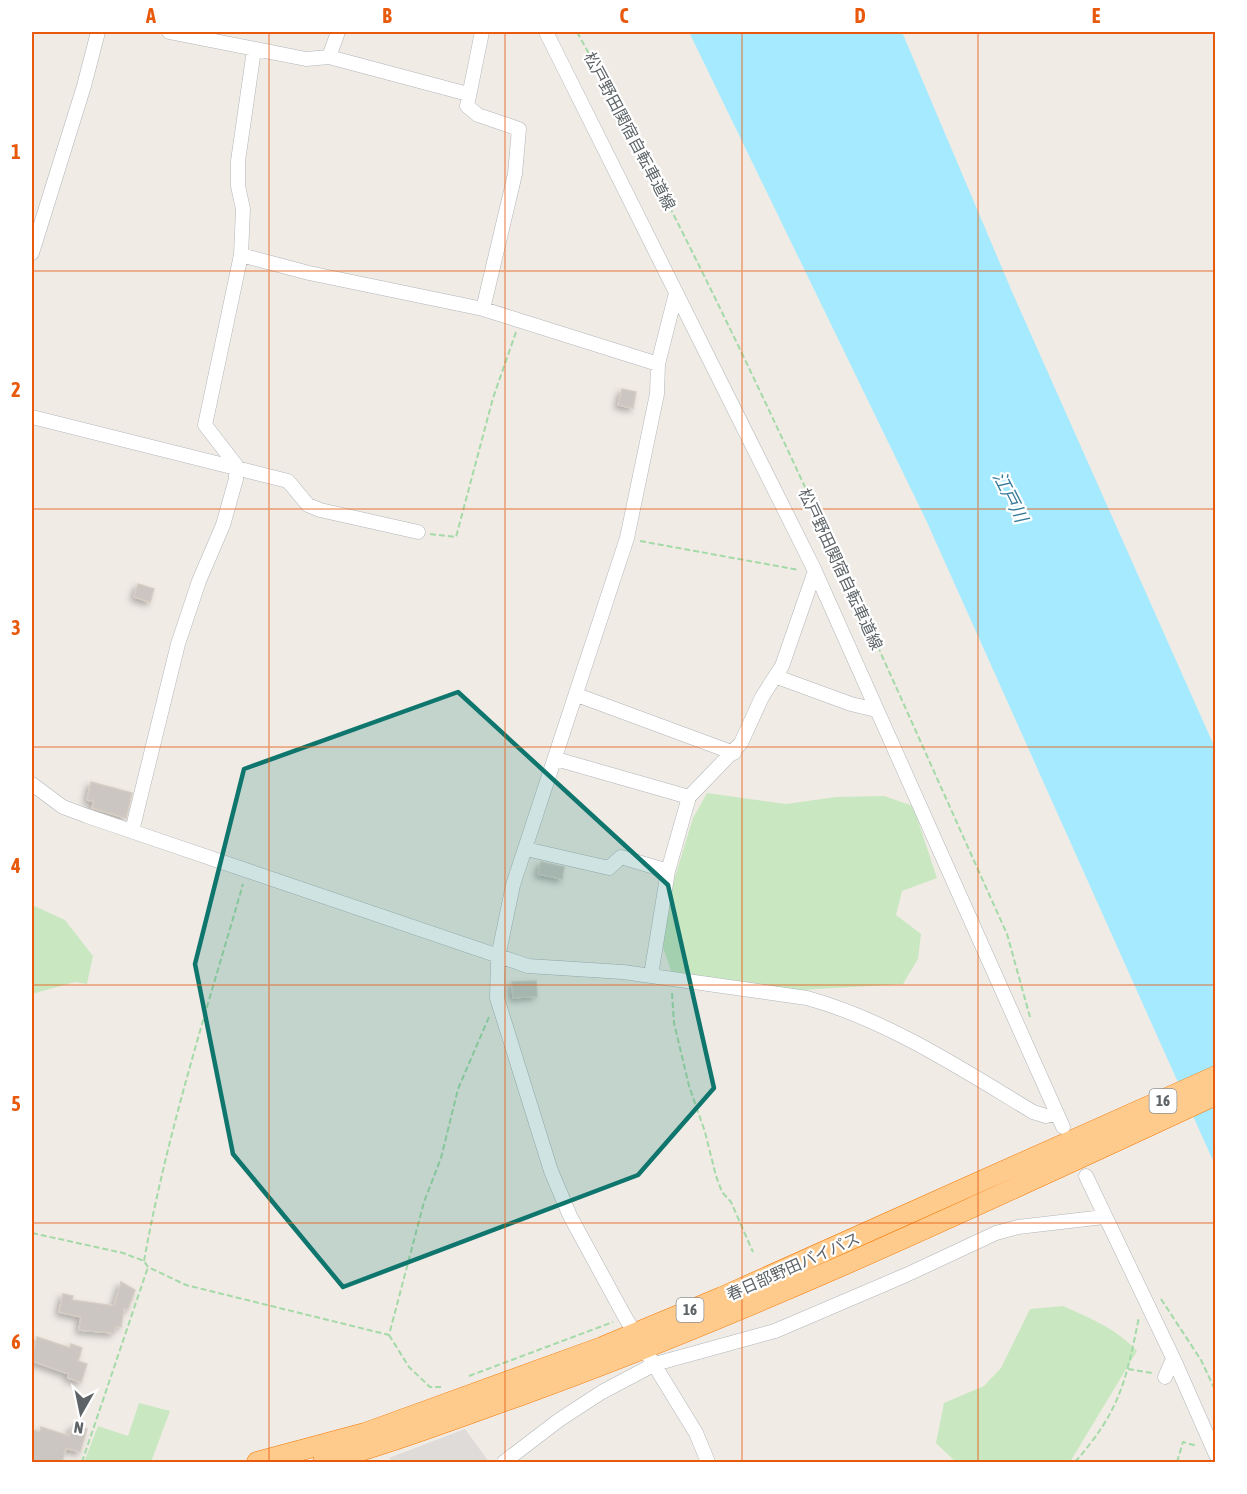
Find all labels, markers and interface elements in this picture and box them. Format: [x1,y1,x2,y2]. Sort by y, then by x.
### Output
text: A [145,4,156,27]
text: B [382,4,392,27]
text: C [620,4,629,27]
text: D [854,4,866,27]
text: E [1092,4,1101,27]
street label: 松戸野田関宿自転車道線 [581,49,679,213]
text: 1 [11,140,21,163]
text: 2 [11,378,21,401]
water label: 江戸川 [989,468,1033,527]
street label: 松戸野田関宿自転車道線 [796,485,886,653]
text: 3 [11,616,21,639]
text: 4 [10,854,21,877]
road number: 16 [1150,1089,1176,1113]
text: 5 [11,1092,21,1115]
street label: 春日部野田バイパス [724,1229,862,1303]
road number: 16 [676,1298,704,1322]
text: 6 [11,1330,21,1353]
north arrow [51,1383,111,1443]
text: N [73,1418,85,1437]

